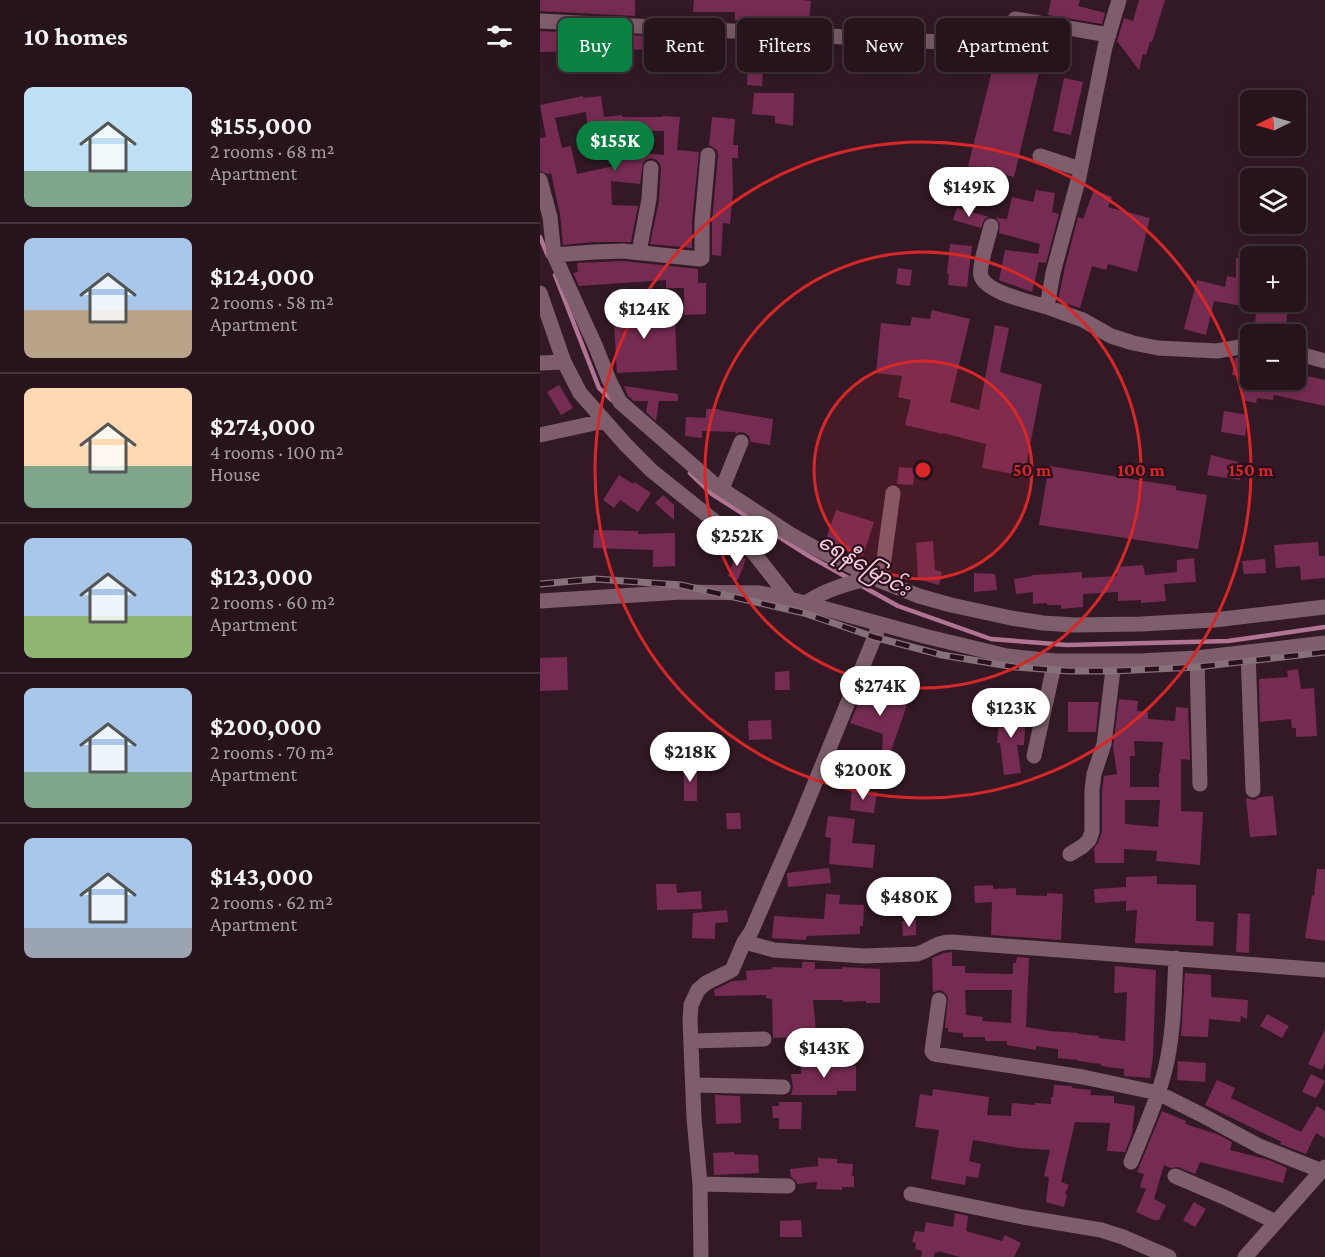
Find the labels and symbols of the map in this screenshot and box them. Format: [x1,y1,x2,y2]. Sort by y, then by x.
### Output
north arrow [1240,90,1306,156]
pin: $155K [573,121,657,172]
pin: $149K [927,167,1011,218]
pin: $124K [602,289,686,340]
centre of rings [913,460,933,480]
text: 50 m [1013,460,1052,480]
text: 100 m [1117,460,1165,480]
text: 150 m [1228,460,1274,480]
pin: $252K [695,516,779,567]
water label: ရေနီမြောင်း [811,527,917,606]
pin: $274K [838,666,922,717]
pin: $123K [969,688,1053,739]
pin: $218K [648,732,732,783]
pin: $200K [821,750,905,801]
pin: $480K [867,877,951,928]
pin: $143K [782,1028,866,1079]

